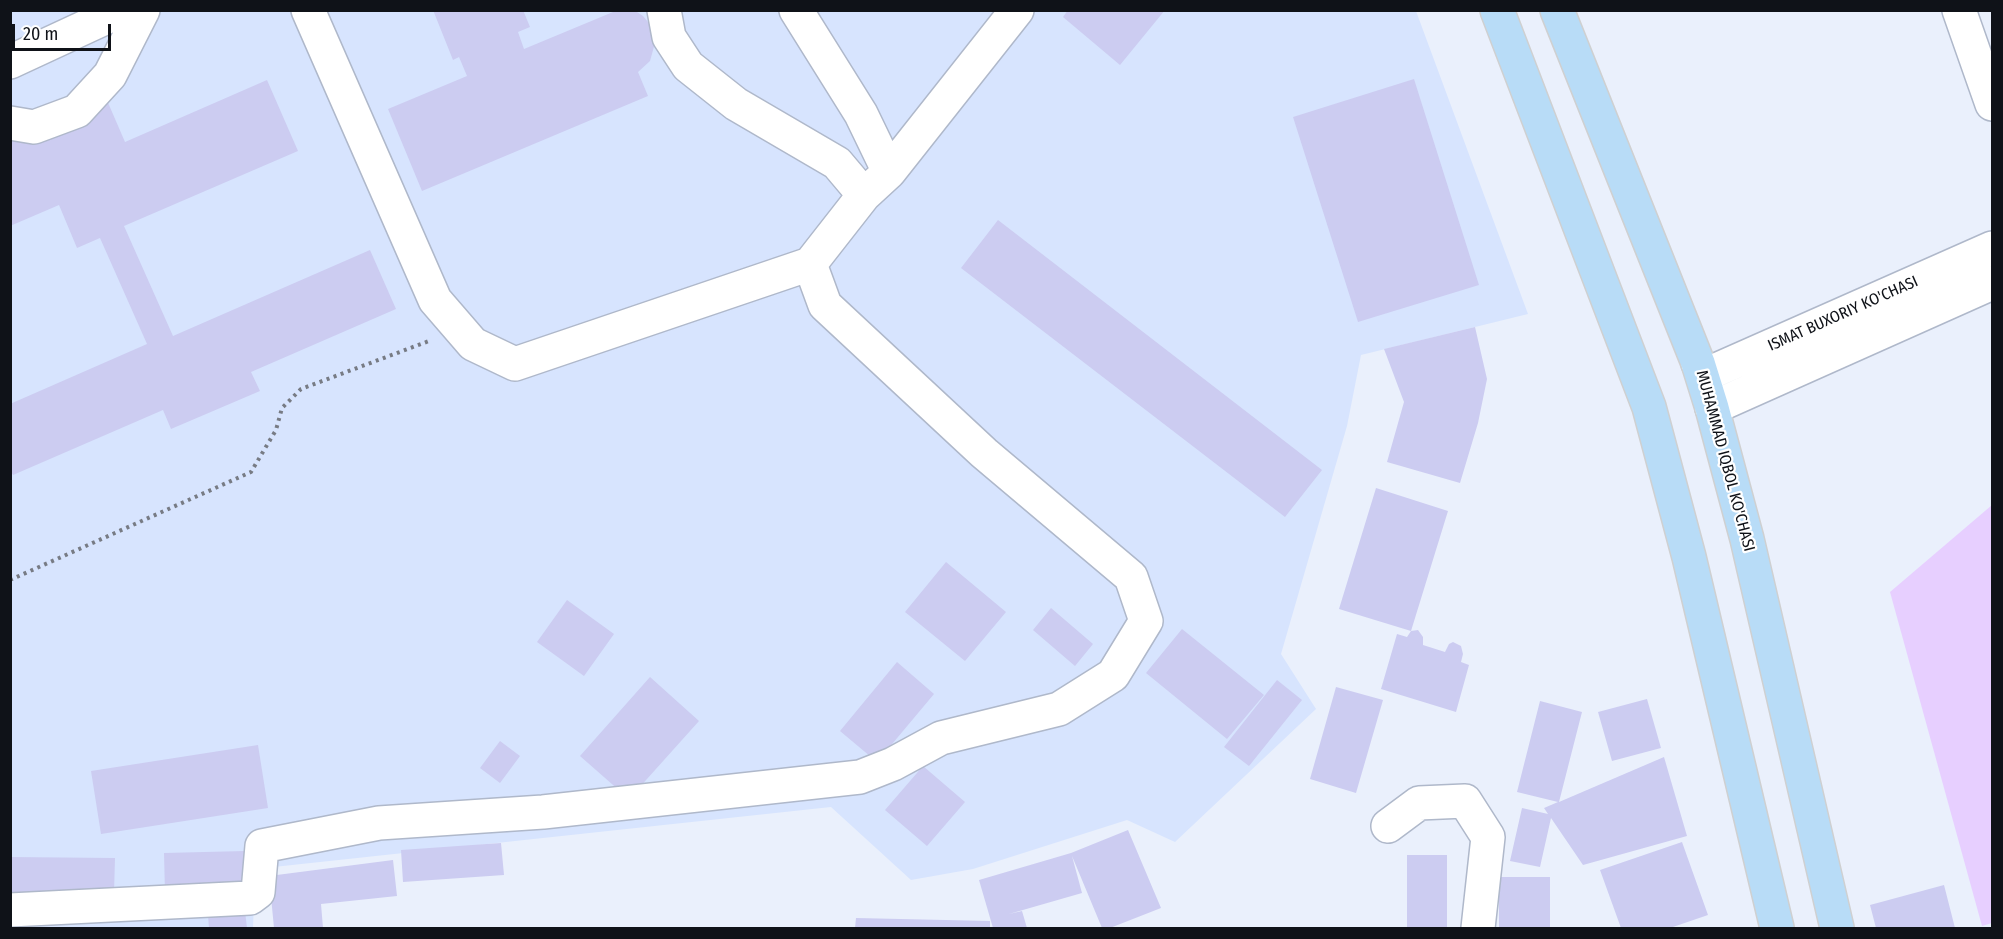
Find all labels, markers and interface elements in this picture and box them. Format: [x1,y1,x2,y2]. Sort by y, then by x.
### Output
scale bar [15,12,114,50]
text: 20 m [23,23,58,45]
street label: ISMAT BUXORIY KO'CHASI [1765,272,1921,356]
street label: MUHAMMAD IQBOL KO'CHASI [1692,368,1758,554]

